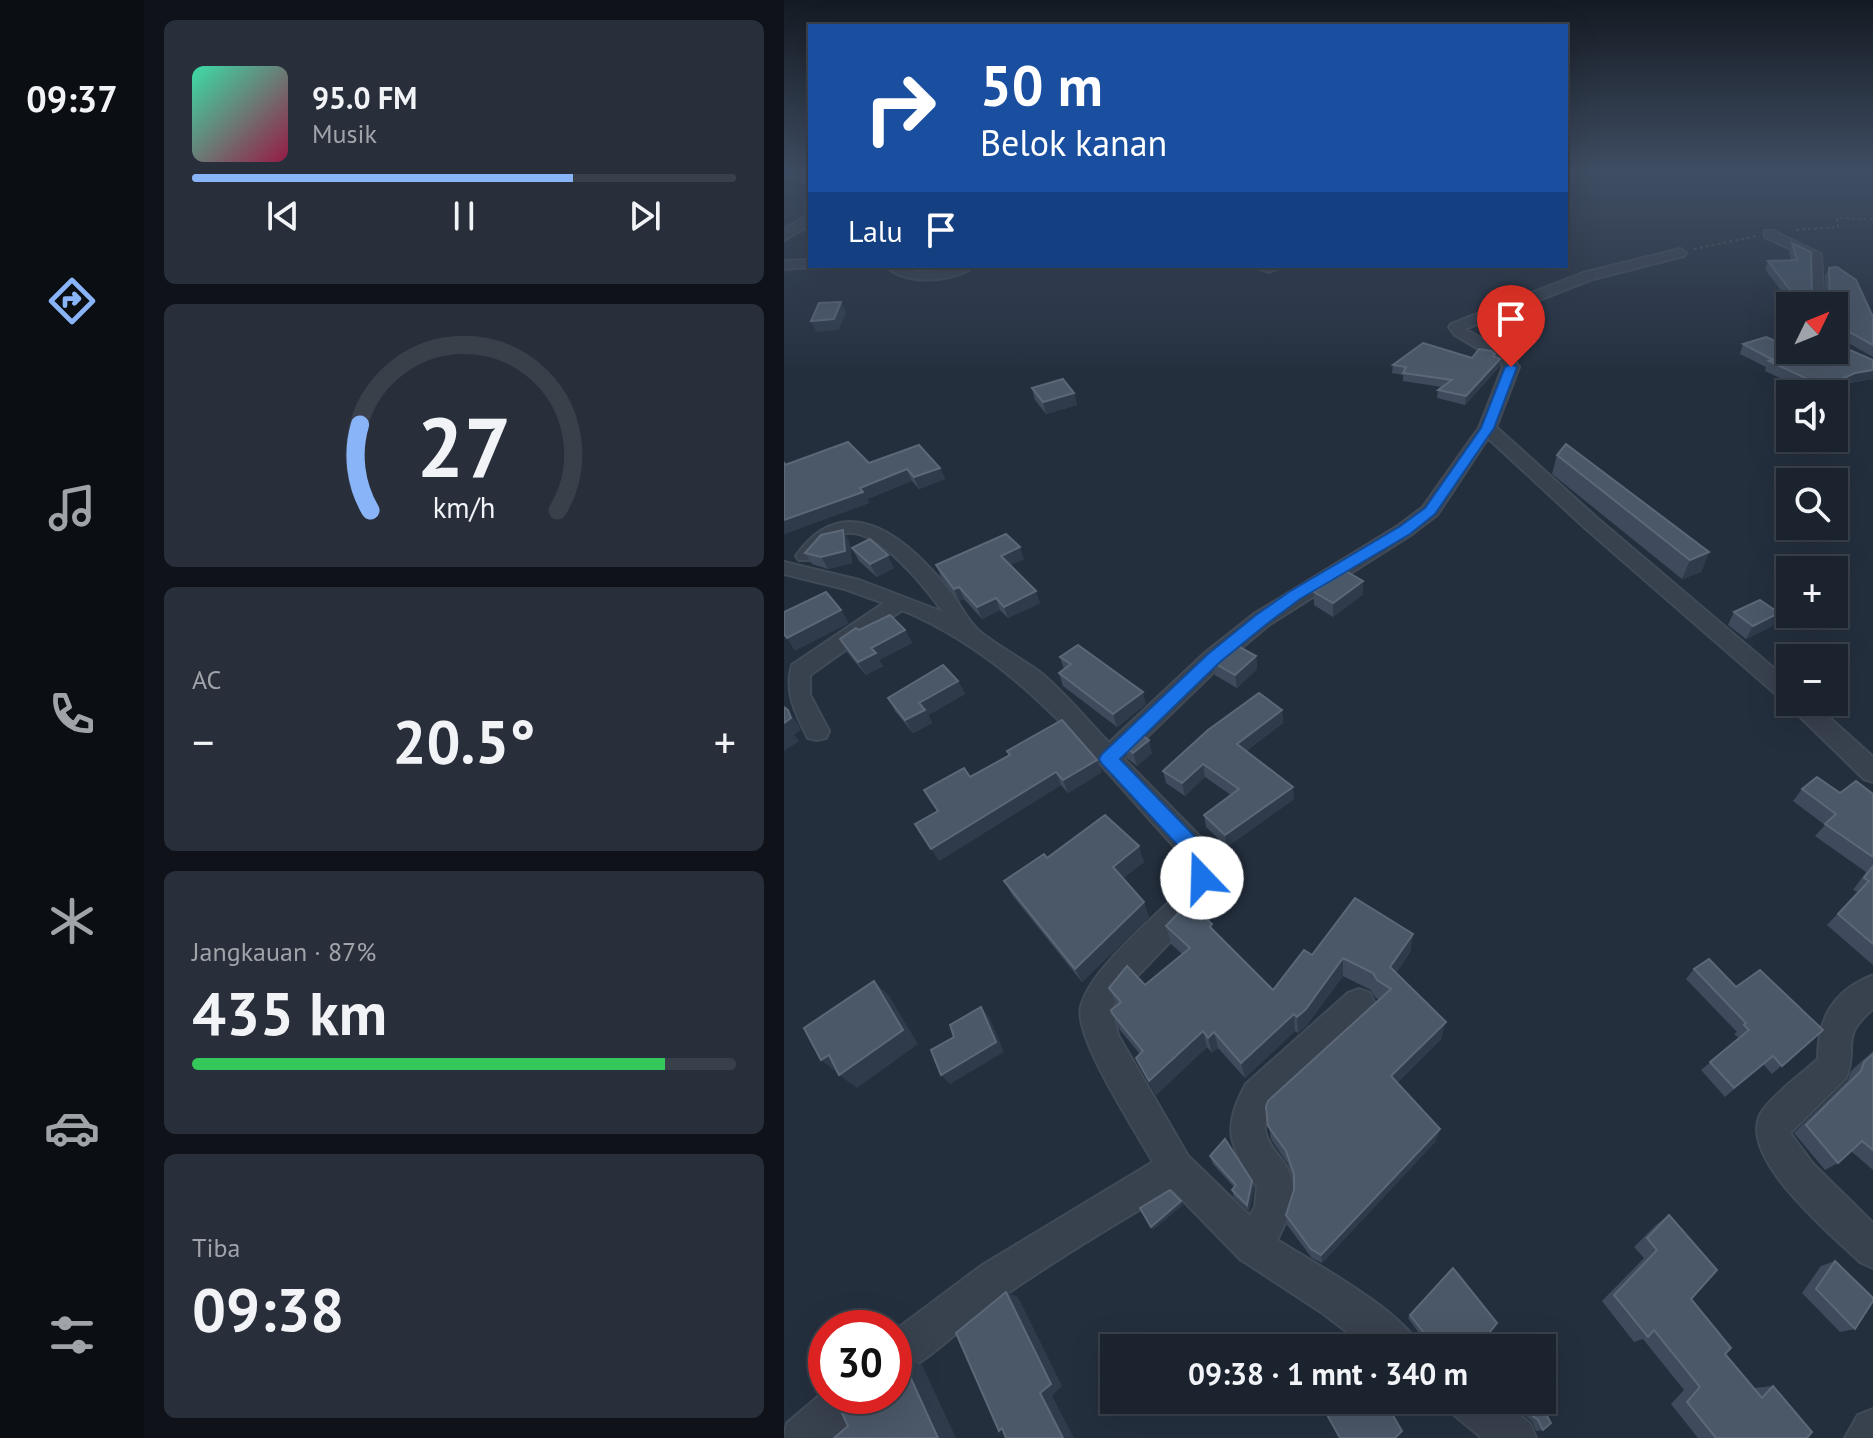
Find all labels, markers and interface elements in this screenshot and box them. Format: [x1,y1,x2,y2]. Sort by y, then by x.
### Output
text: 50 m [980,49,1103,121]
icon: right [848,56,952,160]
text: 09:37 [26,75,118,122]
text: 95.0 FM [312,78,417,117]
text: Musik [312,117,377,150]
text: Belok kanan [980,119,1167,166]
icon: previous [261,194,305,238]
icon: pause [442,194,486,238]
icon: next [623,194,667,238]
icon: arrive [919,208,963,252]
text: Lalu [848,211,903,250]
icon: directions [44,273,100,329]
pin [1477,285,1545,367]
north arrow [1776,292,1848,364]
map controls [1776,292,1848,716]
icon: arrive [1489,297,1533,341]
button: sound [1776,380,1848,452]
text: 27 [417,392,511,500]
button: search [1776,468,1848,540]
icon: music [44,480,100,536]
text: km/h [433,490,495,527]
button: + [1776,556,1848,628]
button: − [1776,644,1848,716]
text: AC [192,663,221,696]
icon: phone [44,686,100,742]
text: 20.5° [392,702,536,780]
text: − [192,713,214,770]
text: + [714,713,736,770]
position arrow [1160,836,1244,920]
icon: climate [44,893,100,949]
text: Jangkauan · 87% [192,935,376,968]
text: 435 km [192,974,387,1052]
icon: car [44,1100,100,1156]
text: Tiba [192,1231,240,1264]
text: 09:38 [192,1270,344,1348]
icon: filters [44,1307,100,1363]
speed limit sign: 30 [808,1310,912,1414]
text: 09:38 · 1 mnt · 340 m [1188,1354,1468,1393]

